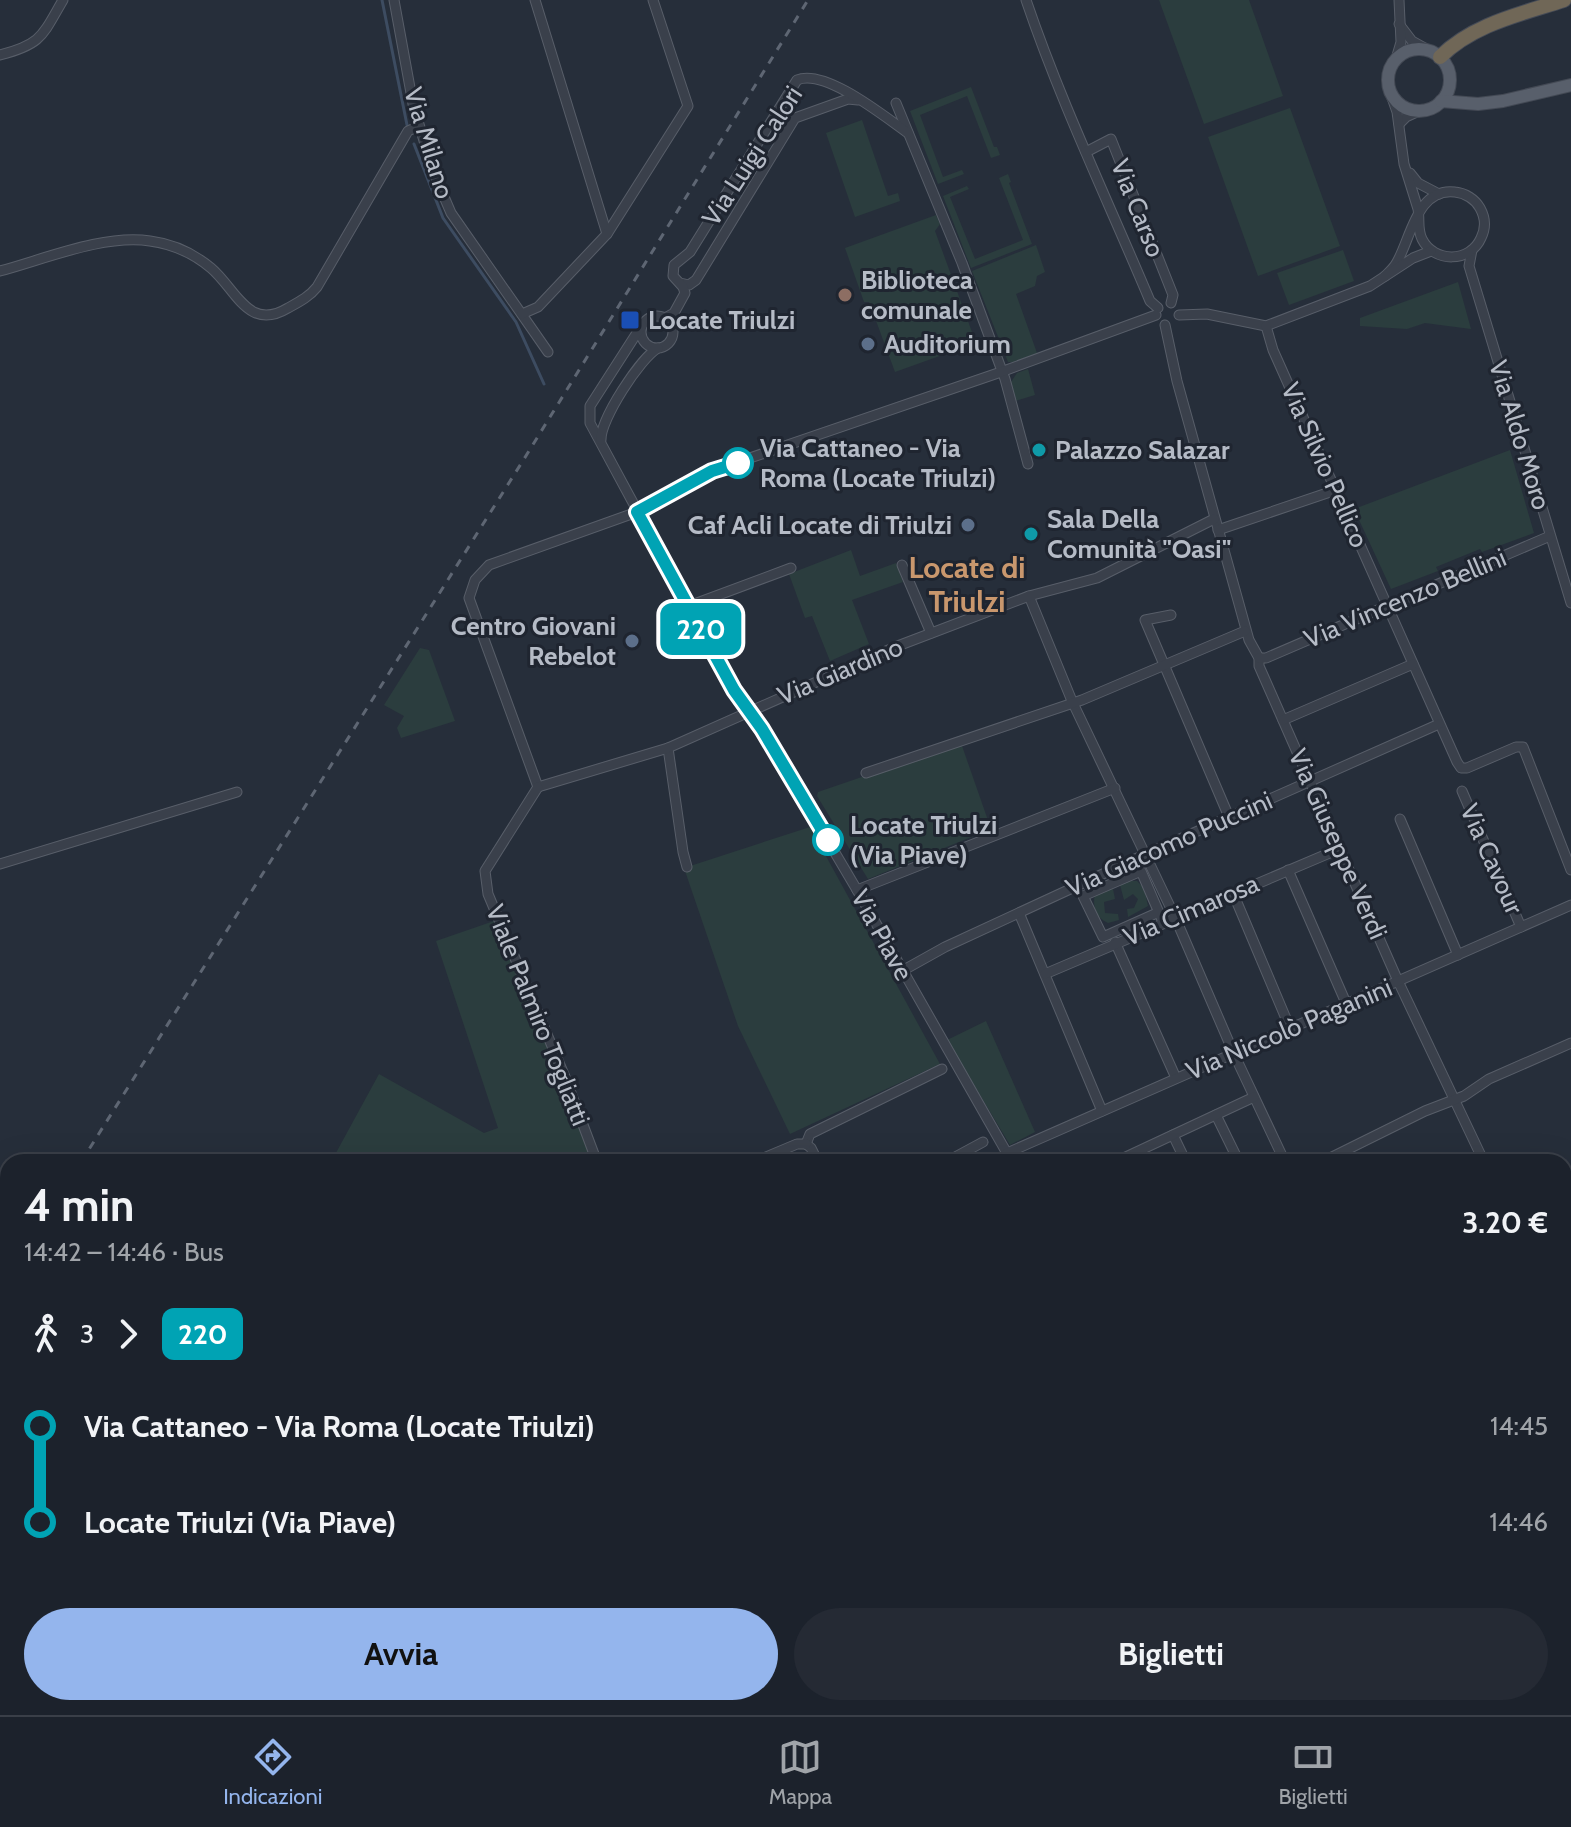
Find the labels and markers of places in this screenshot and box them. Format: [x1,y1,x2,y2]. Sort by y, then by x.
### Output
place label: Biblioteca comunale [861,264,973,326]
marker: Biblioteca comunale [836,286,854,304]
place label: Locate Triulzi [648,304,795,336]
marker: Locate Triulzi [619,309,641,331]
place label: Auditorium [884,328,1011,360]
marker: Auditorium [859,335,877,353]
place label: Via Cattaneo - Via Roma (Locate Triulzi) [760,432,996,494]
place label: Palazzo Salazar [1055,434,1230,466]
marker: Palazzo Salazar [1030,441,1048,459]
marker: Via Cattaneo - Via Roma (Locate Triulzi) [723,448,753,478]
place label: Sala Della Comunità "Oasi" [1047,503,1231,565]
place label: Caf Acli Locate di Triulzi [688,509,952,541]
marker: Caf Acli Locate di Triulzi [959,516,977,534]
marker: Sala Della Comunità "Oasi" [1022,525,1040,543]
place label: Centro Giovani Rebelot [451,610,616,672]
marker: Centro Giovani Rebelot [623,632,641,650]
place label: Locate Triulzi (Via Piave) [850,809,997,871]
marker: Locate Triulzi (Via Piave) [813,825,843,855]

